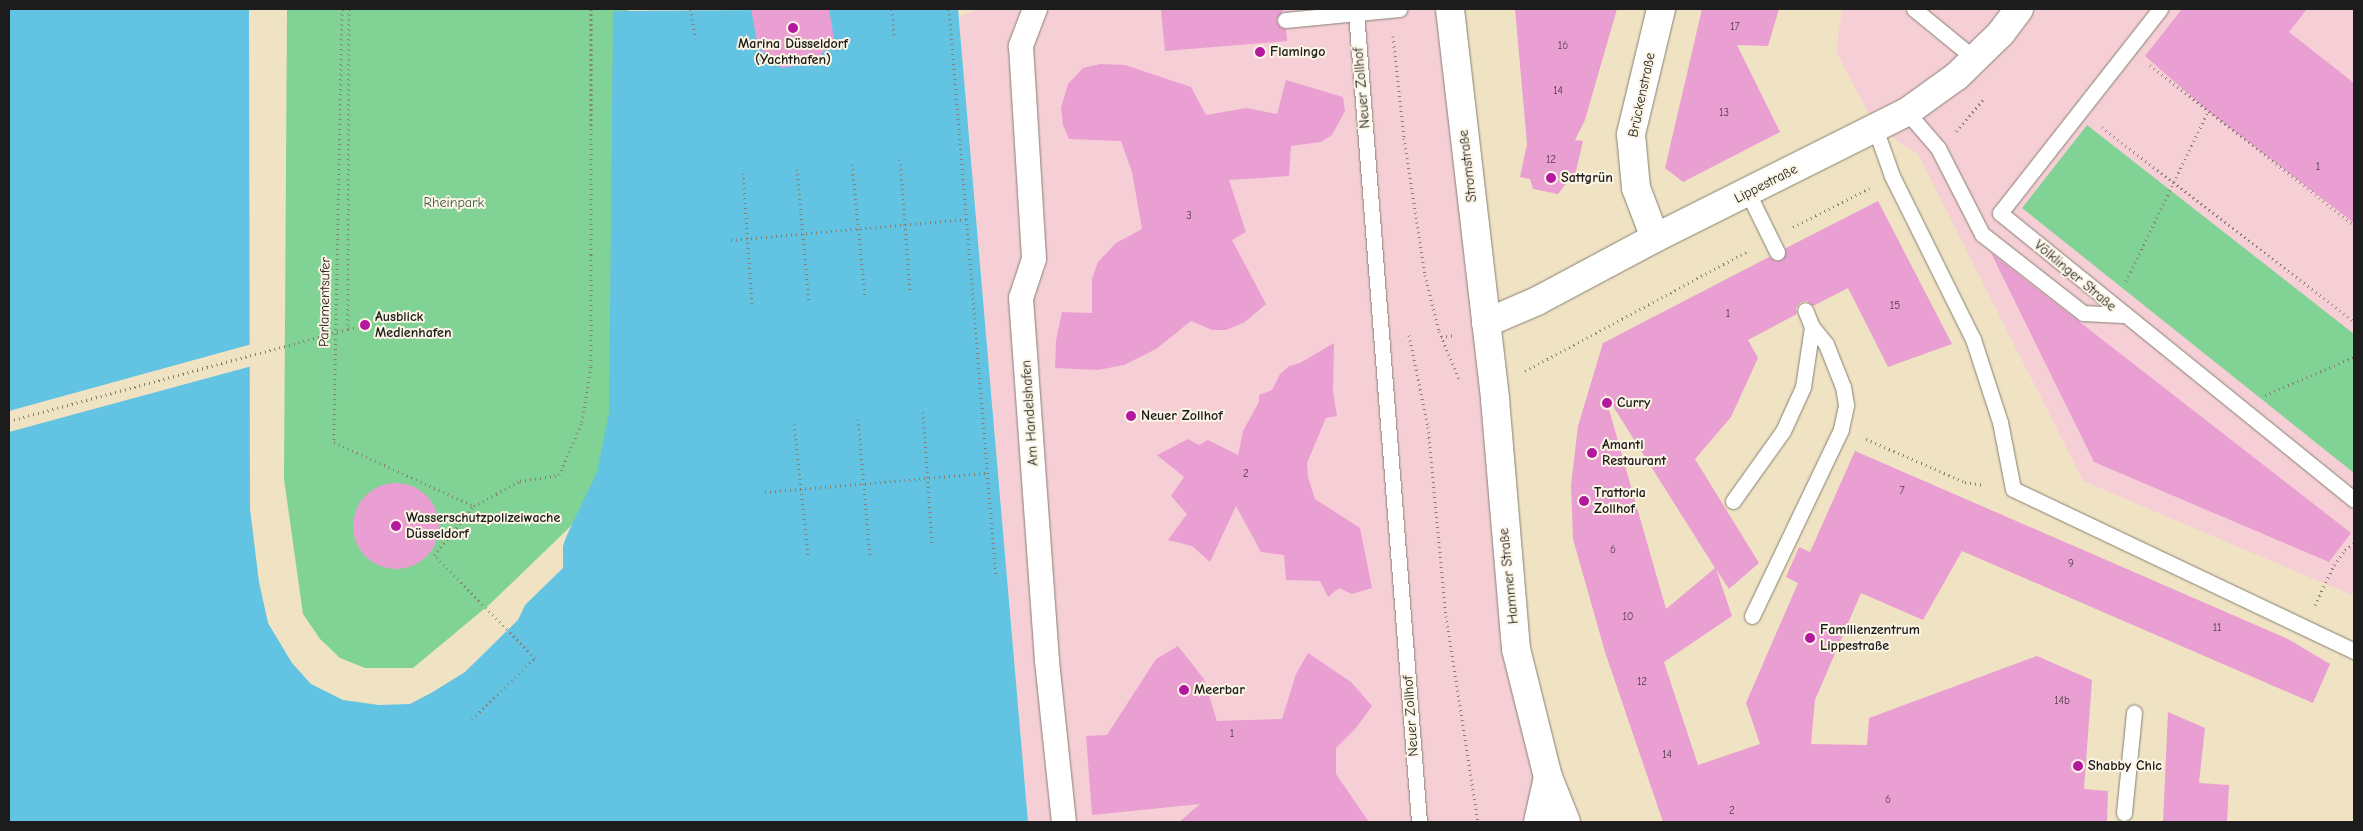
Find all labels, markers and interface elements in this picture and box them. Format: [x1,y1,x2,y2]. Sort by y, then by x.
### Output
house number: 17 [1730,20,1740,34]
marker: Marina Düsseldorf (Yachthafen) [787,22,799,34]
place label: Marina Düsseldorf (Yachthafen) [738,36,848,68]
house number: 16 [1558,39,1568,53]
place label: Flamingo [1270,44,1326,60]
marker: Flamingo [1254,46,1266,58]
street label: Neuer Zollhof [1350,47,1374,129]
street label: Brückenstraße [1625,51,1659,139]
house number: 14 [1553,84,1563,98]
house number: 13 [1719,106,1729,120]
street label: Stromstraße [1455,129,1481,203]
house number: 12 [1546,153,1556,167]
house number: 1 [2316,160,2320,174]
street label: Lippestraße [1732,161,1800,207]
place label: Sattgrün [1561,170,1613,186]
marker: Sattgrün [1545,172,1557,184]
park label: Rheinpark [424,195,484,211]
house number: 3 [1186,209,1192,223]
street label: Völklinger Straße [2031,237,2119,315]
street label: Parlamentsufer [316,257,334,347]
house number: 15 [1890,299,1900,313]
house number: 1 [1726,307,1730,321]
place label: Ausblick Medienhafen [375,309,452,342]
marker: Ausblick Medienhafen [359,319,371,331]
street label: Am Handelshafen [1018,360,1042,466]
place label: Curry [1617,395,1650,411]
marker: Curry [1601,397,1613,409]
place label: Neuer Zollhof [1141,408,1223,424]
marker: Neuer Zollhof [1125,410,1137,422]
place label: Amanti Restaurant [1602,437,1666,470]
marker: Amanti Restaurant [1586,447,1598,459]
house number: 2 [1243,467,1249,481]
house number: 7 [1899,484,1905,498]
place label: Trattoria Zollhof [1594,485,1646,518]
marker: Trattoria Zollhof [1578,495,1590,507]
place label: Wasserschutzpolizeiwache Düsseldorf [406,510,560,542]
marker: Wasserschutzpolizeiwache Düsseldorf [390,520,402,532]
street label: Hammer Straße [1496,527,1522,625]
house number: 6 [1610,543,1616,557]
house number: 9 [2068,557,2074,571]
house number: 10 [1622,610,1634,624]
house number: 11 [2213,621,2221,635]
place label: Familienzentrum Lippestraße [1820,622,1920,654]
marker: Familienzentrum Lippestraße [1804,632,1816,644]
street label: Neuer Zollhof [1400,675,1422,757]
house number: 12 [1637,675,1647,689]
place label: Meerbar [1194,682,1245,698]
marker: Meerbar [1178,684,1190,696]
house number: 14b [2054,694,2070,708]
house number: 1 [1230,727,1234,741]
house number: 14 [1662,748,1672,762]
place label: Shabby Chic [2088,758,2162,774]
marker: Shabby Chic [2072,760,2084,772]
house number: 6 [1885,793,1891,807]
house number: 2 [1729,804,1735,818]

